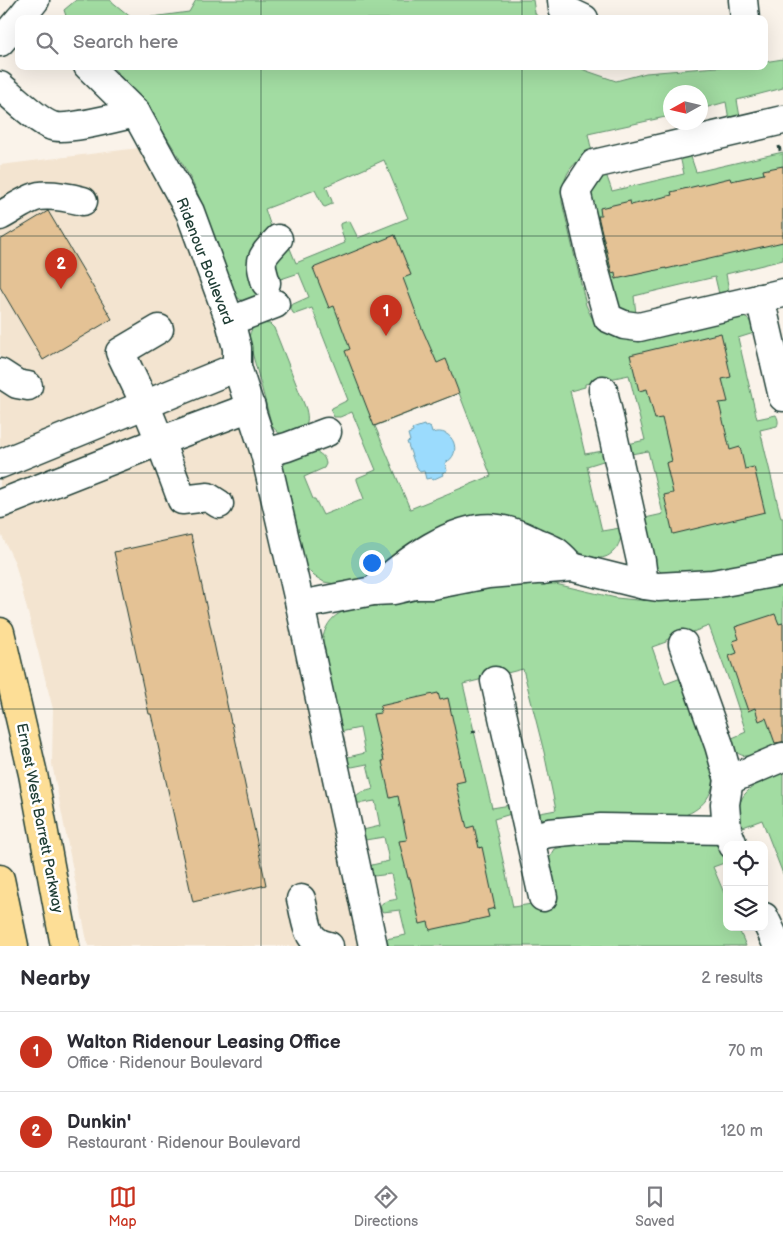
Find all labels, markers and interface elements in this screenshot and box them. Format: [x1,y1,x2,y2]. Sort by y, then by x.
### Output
search box [15,15,768,70]
icon: search [33,29,61,57]
text: Search here [73,31,178,54]
north arrow [663,85,708,130]
street label: Ridenour Boulevard [172,195,238,327]
pin: 2 [45,248,77,289]
pin: 1 [370,295,402,336]
your location [359,550,385,576]
street label: Ernest West Barrett Parkway [12,722,67,915]
map controls [723,841,768,931]
button: locate [723,841,768,886]
button: layers [723,886,768,931]
text: Nearby [20,966,90,991]
text: 2 results [701,969,763,988]
text: Walton Ridenour Leasing Office [67,1031,341,1054]
text: 1 [33,1042,39,1061]
text: 70 m [728,1042,763,1061]
text: Office · Ridenour Boulevard [67,1054,263,1073]
text: Dunkin' [67,1111,131,1134]
text: 2 [31,1122,41,1141]
text: 120 m [720,1122,763,1141]
text: Restaurant · Ridenour Boulevard [67,1134,301,1153]
tab: Map [109,1183,137,1230]
tab: Directions [354,1183,418,1230]
tab: Saved [635,1183,674,1230]

